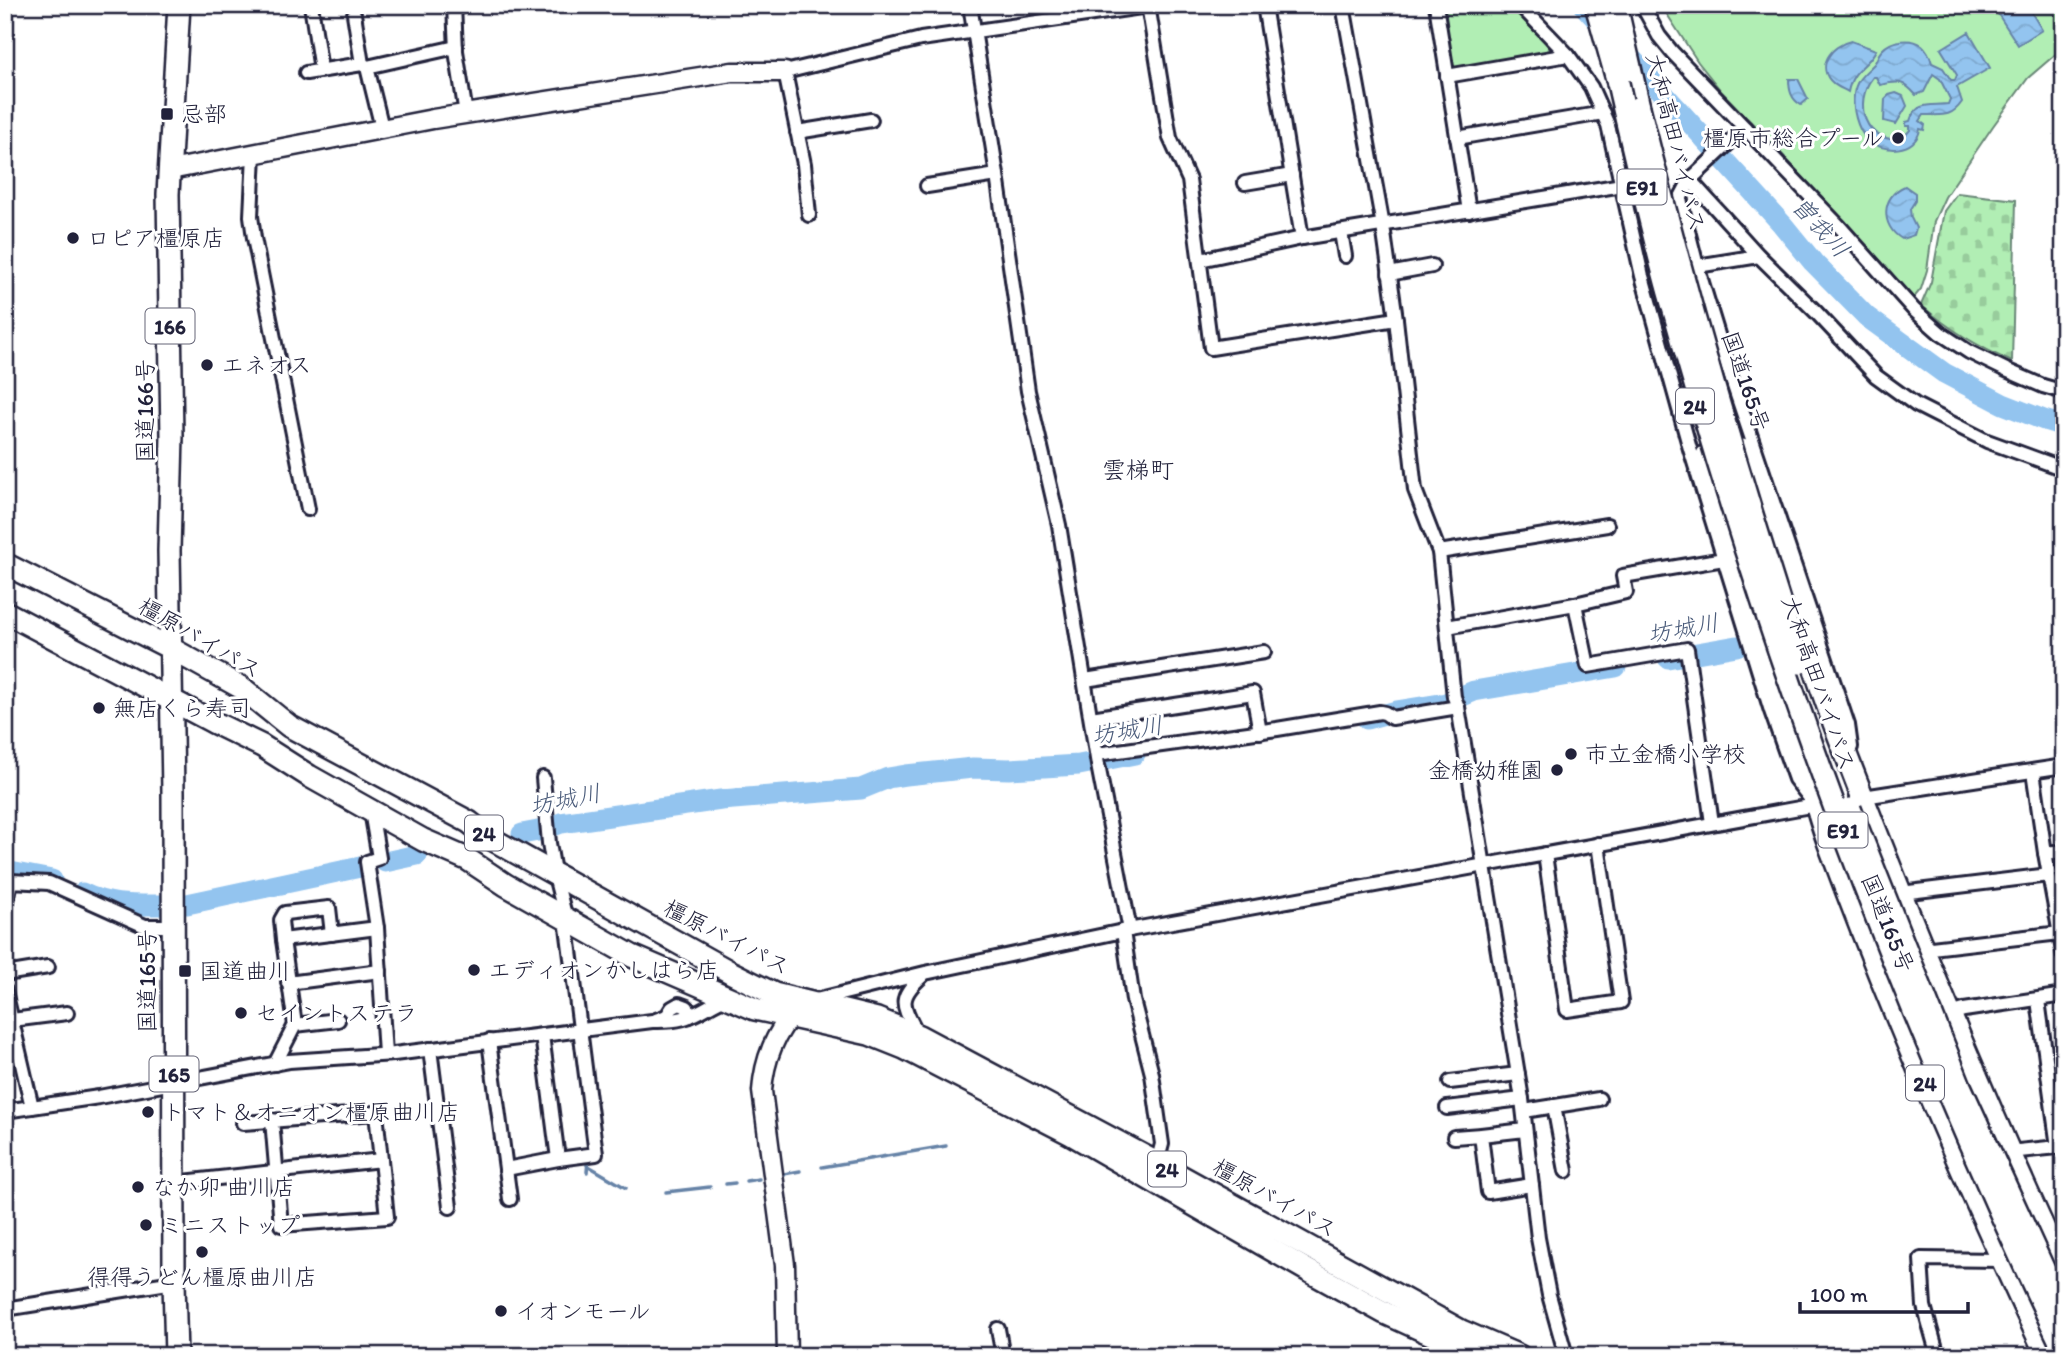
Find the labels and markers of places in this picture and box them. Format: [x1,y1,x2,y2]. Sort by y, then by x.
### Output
place label: 忌部 [181,100,227,128]
marker: 忌部 [159,106,175,122]
place label: 橿原市総合プール [1703,124,1884,152]
marker: 橿原市総合プール [1890,130,1906,146]
place label: ロピア橿原店 [87,224,225,252]
marker: ロピア橿原店 [65,230,81,246]
place label: エネオス [221,351,312,379]
marker: エネオス [199,357,215,373]
place label: 無店くら寿司 [113,694,251,722]
marker: 無店くら寿司 [91,700,107,716]
place label: 市立金橋小学校 [1585,740,1746,768]
marker: 市立金橋小学校 [1563,746,1579,762]
place label: 金橋幼稚園 [1428,756,1543,784]
marker: 金橋幼稚園 [1549,762,1565,778]
place label: エディオンかしはら店 [488,956,719,984]
place label: 国道曲川 [199,957,291,985]
marker: エディオンかしはら店 [466,962,482,978]
marker: 国道曲川 [177,963,193,979]
place label: セイントステラ [255,999,417,1027]
marker: セイントステラ [233,1005,249,1021]
place label: トマト＆オニオン橿原曲川店 [162,1098,460,1126]
marker: トマト＆オニオン橿原曲川店 [140,1104,156,1120]
place label: なか卯 曲川店 [152,1173,295,1201]
marker: なか卯 曲川店 [130,1179,146,1195]
place label: ミニストップ [160,1211,300,1239]
marker: ミニストップ [138,1217,154,1233]
marker: 得得うどん橿原曲川店 [194,1244,210,1260]
place label: 得得うどん橿原曲川店 [87,1263,317,1291]
place label: イオンモール [515,1297,651,1325]
marker: イオンモール [493,1303,509,1319]

